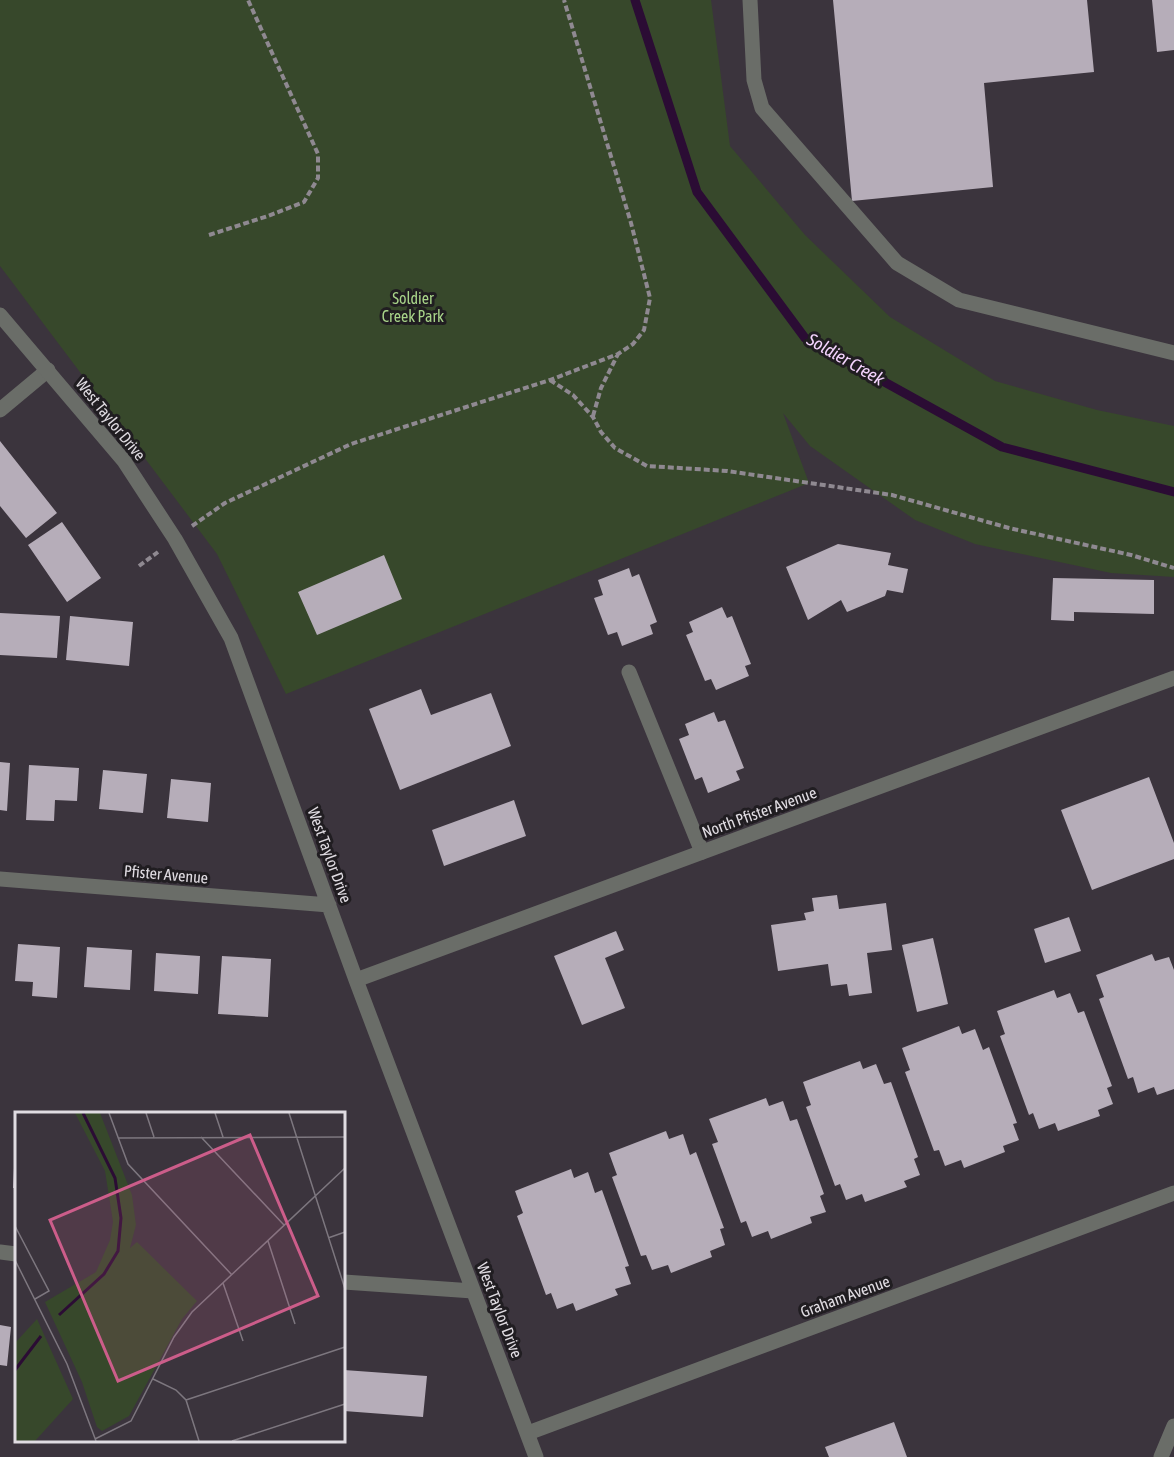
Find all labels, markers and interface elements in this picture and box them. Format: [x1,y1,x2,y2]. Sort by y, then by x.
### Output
park label: Soldier Creek Park [382,289,444,325]
water label: Soldier Creek [803,328,889,390]
street label: West Taylor Drive [72,374,150,464]
street label: North Pfister Avenue [699,783,819,841]
street label: West Taylor Drive [303,805,356,906]
street label: Pfister Avenue [123,861,209,887]
inset map [15,1112,345,1442]
street label: West Taylor Drive [473,1260,526,1360]
street label: Graham Avenue [798,1272,892,1320]

